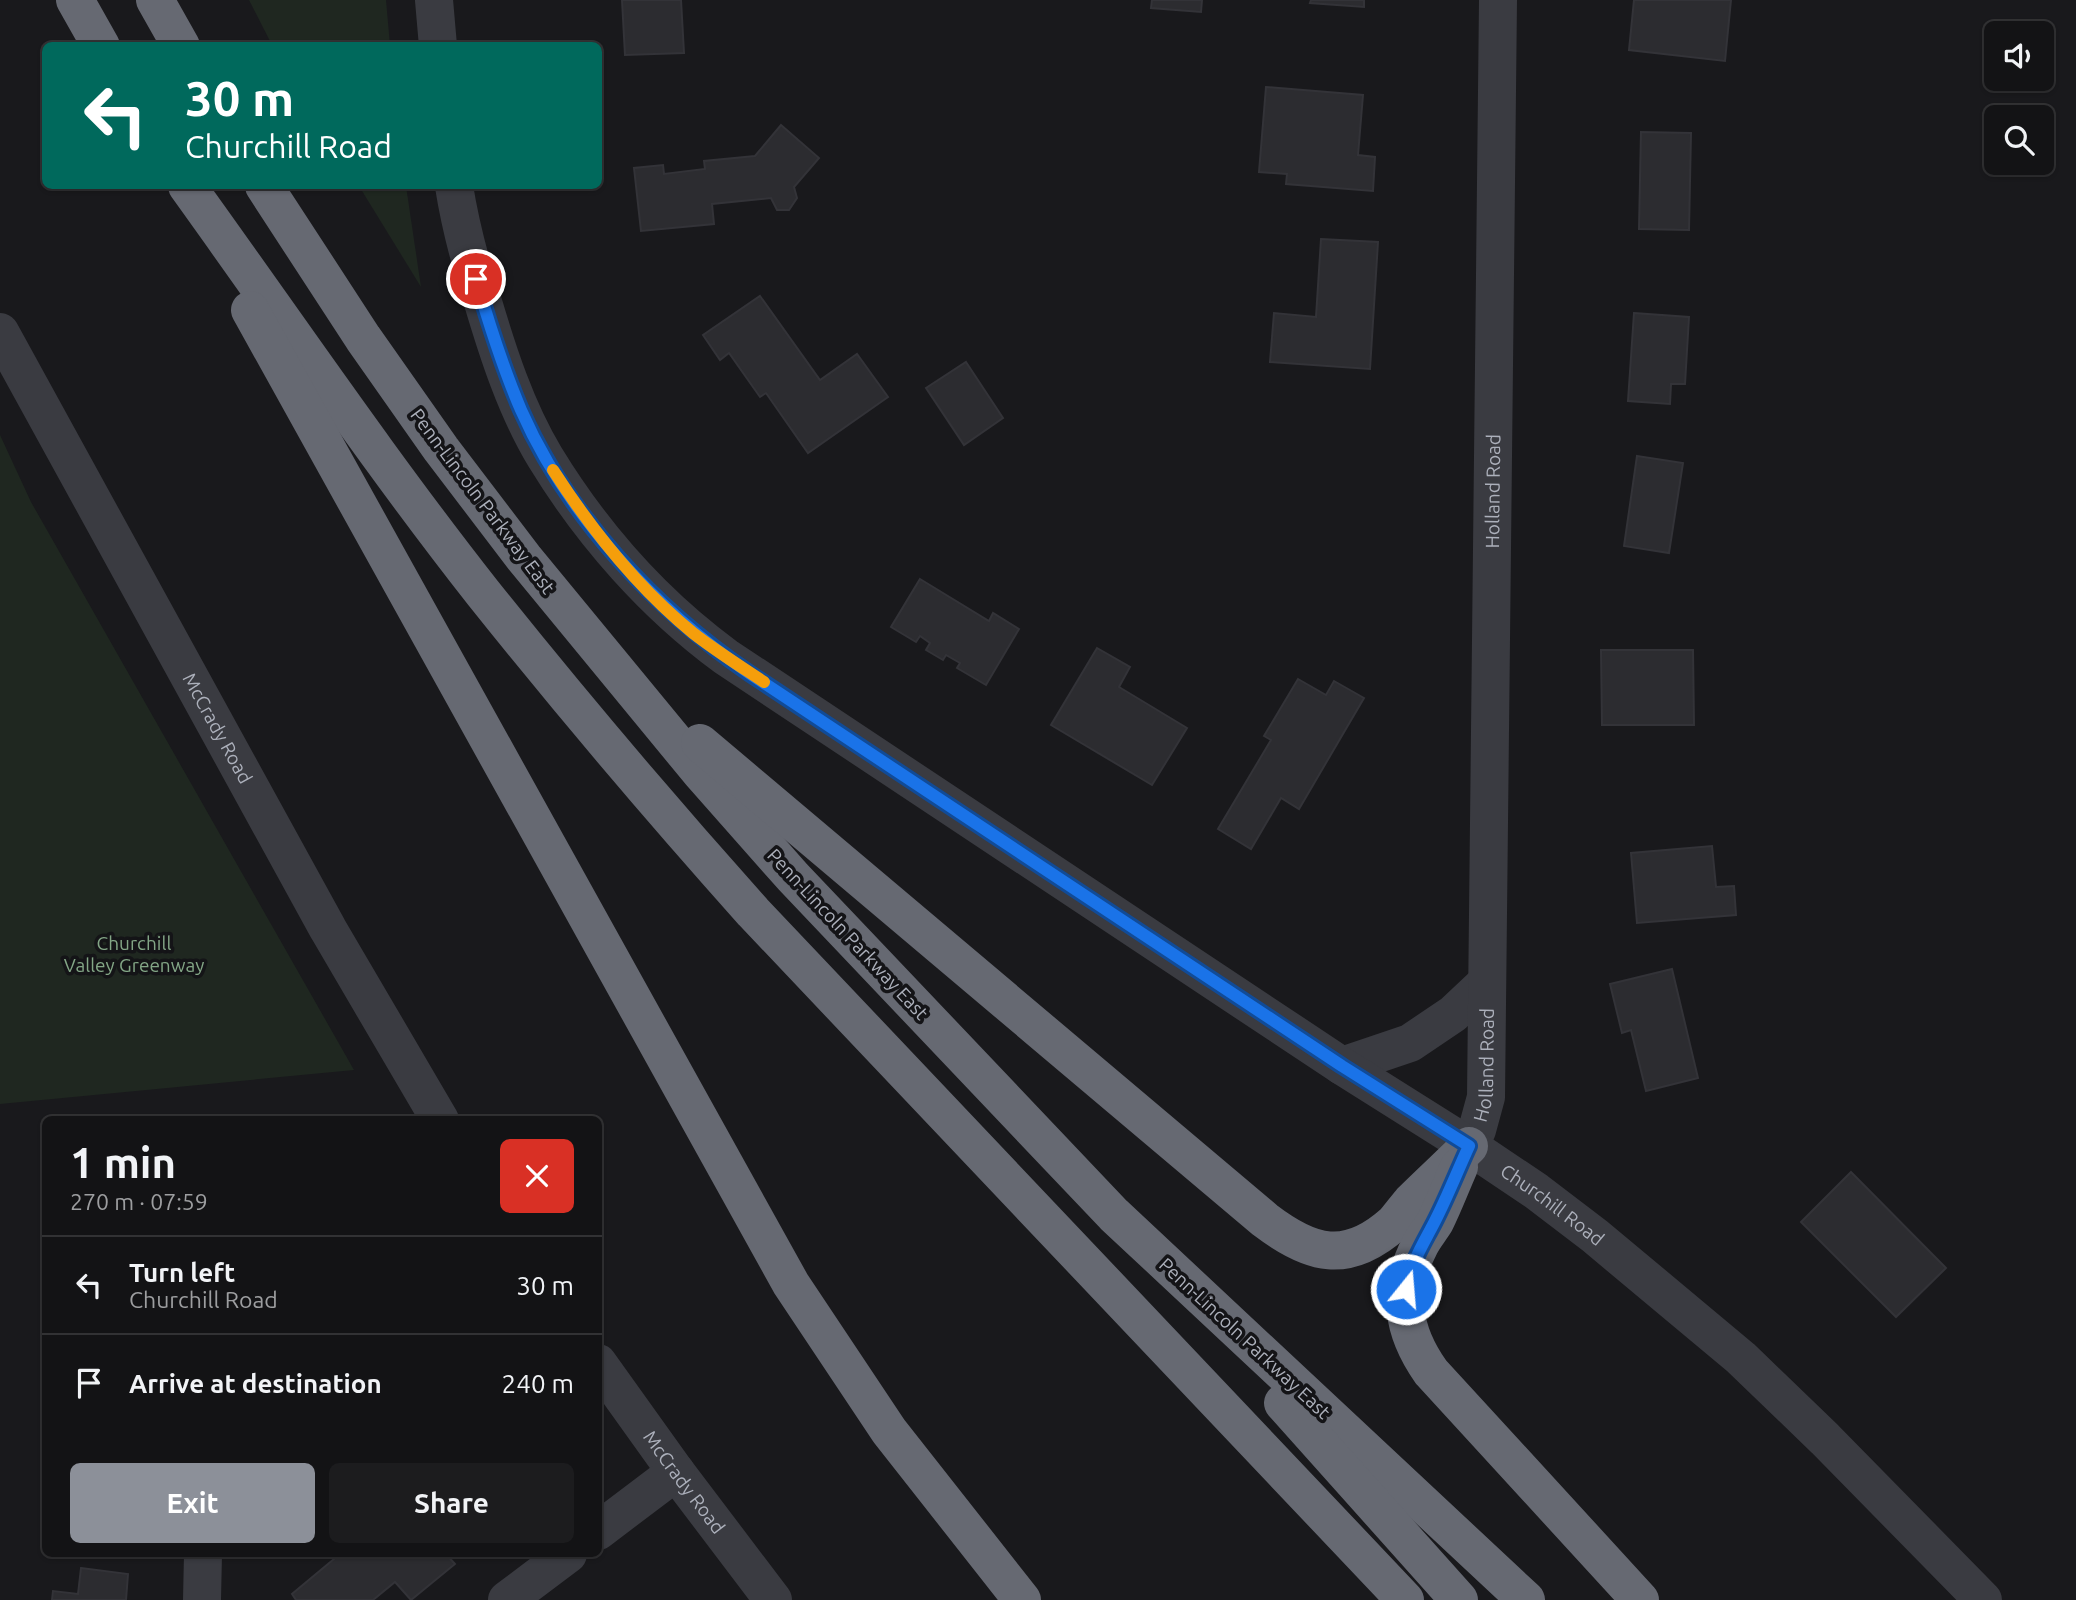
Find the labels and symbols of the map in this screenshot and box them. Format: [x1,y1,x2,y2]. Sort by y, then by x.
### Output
pin [446,249,506,309]
street label: Penn-Lincoln Parkway East [406,404,560,598]
street label: Holland Road [1481,434,1504,548]
street label: McCrady Road [179,669,257,787]
street label: Penn-Lincoln Parkway East [763,844,933,1024]
park label: Churchill Valley Greenway [64,932,204,976]
street label: Holland Road [1469,1008,1498,1124]
street label: Churchill Road [1496,1159,1609,1250]
position arrow [1369,1252,1443,1326]
street label: Penn-Lincoln Parkway East [1155,1253,1335,1423]
street label: McCrady Road [639,1426,730,1538]

